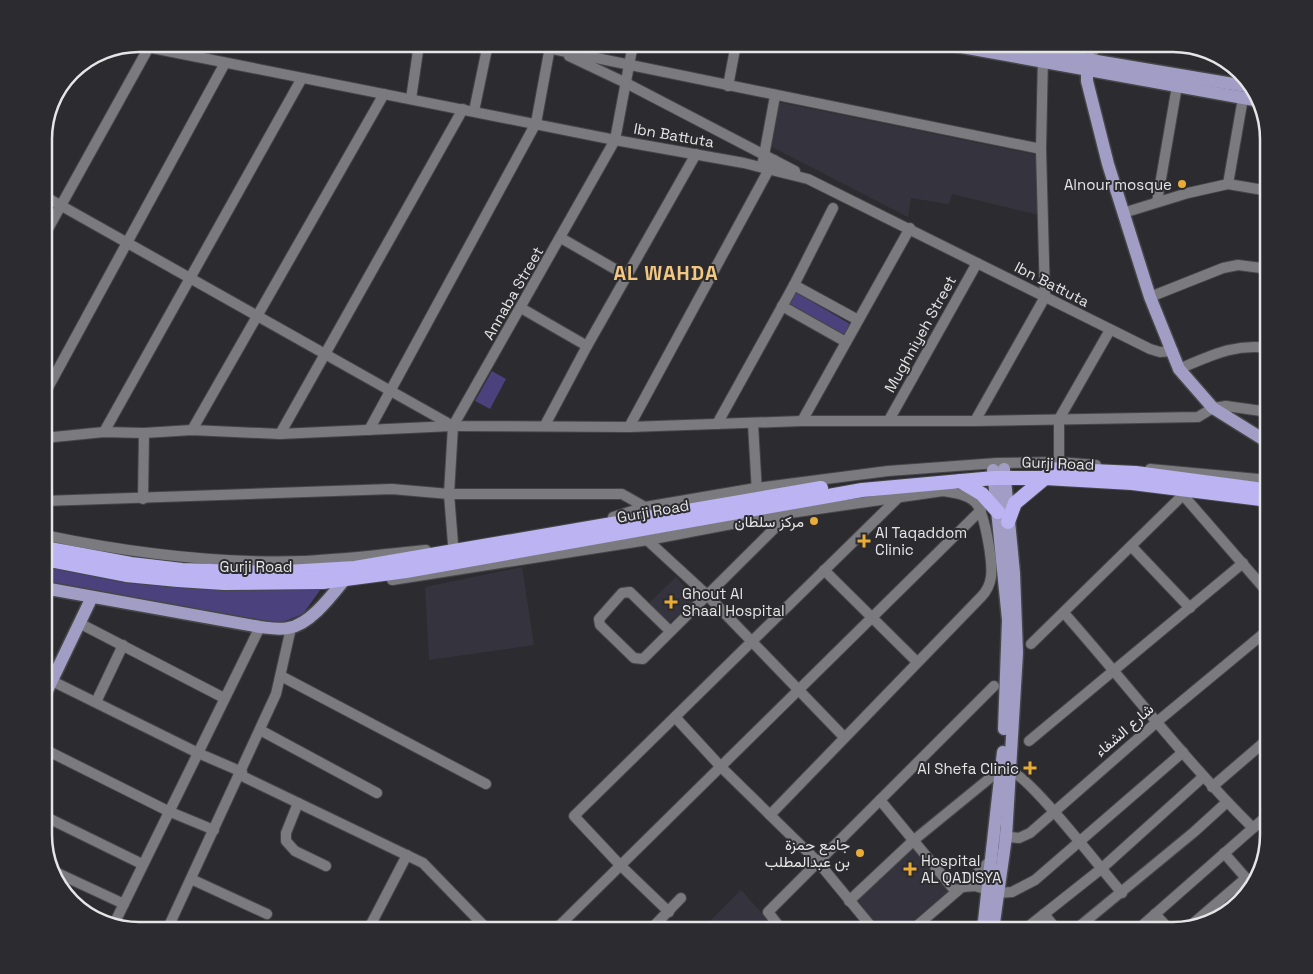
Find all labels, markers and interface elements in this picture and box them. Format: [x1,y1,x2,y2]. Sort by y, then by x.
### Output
street label: Ibn Battuta [632,119,716,151]
place label: Alnour mosque [1064,175,1172,194]
marker: Alnour mosque [1176,178,1188,190]
street label: Annaba Street [479,243,547,343]
street label: Ibn Battuta [1011,257,1093,311]
district label: AL WAHDA [613,260,719,286]
street label: Mughniyeh Street [880,272,960,396]
street label: Gurji Road [1021,452,1095,474]
street label: Gurji Road [616,495,690,527]
place label: مركز سلطان [734,512,804,531]
marker: مركز سلطان [808,515,820,527]
place label: Al Taqaddom Clinic [875,523,967,559]
marker: Al Taqaddom Clinic [857,534,871,548]
street label: Gurji Road [220,557,292,576]
place label: Ghout Al Shaal Hospital [682,584,785,620]
marker: Ghout Al Shaal Hospital [664,595,678,609]
street label: شارع الشفاء [1091,699,1159,762]
place label: Al Shefa Clinic [917,759,1019,778]
marker: Al Shefa Clinic [1023,761,1037,775]
place label: جامع حمزة بن عبدالمطلب [765,835,850,872]
marker: جامع حمزة بن عبدالمطلب [854,847,866,859]
place label: Hospital AL QADISYA [921,851,1002,887]
marker: Hospital AL QADISYA [903,862,917,876]

